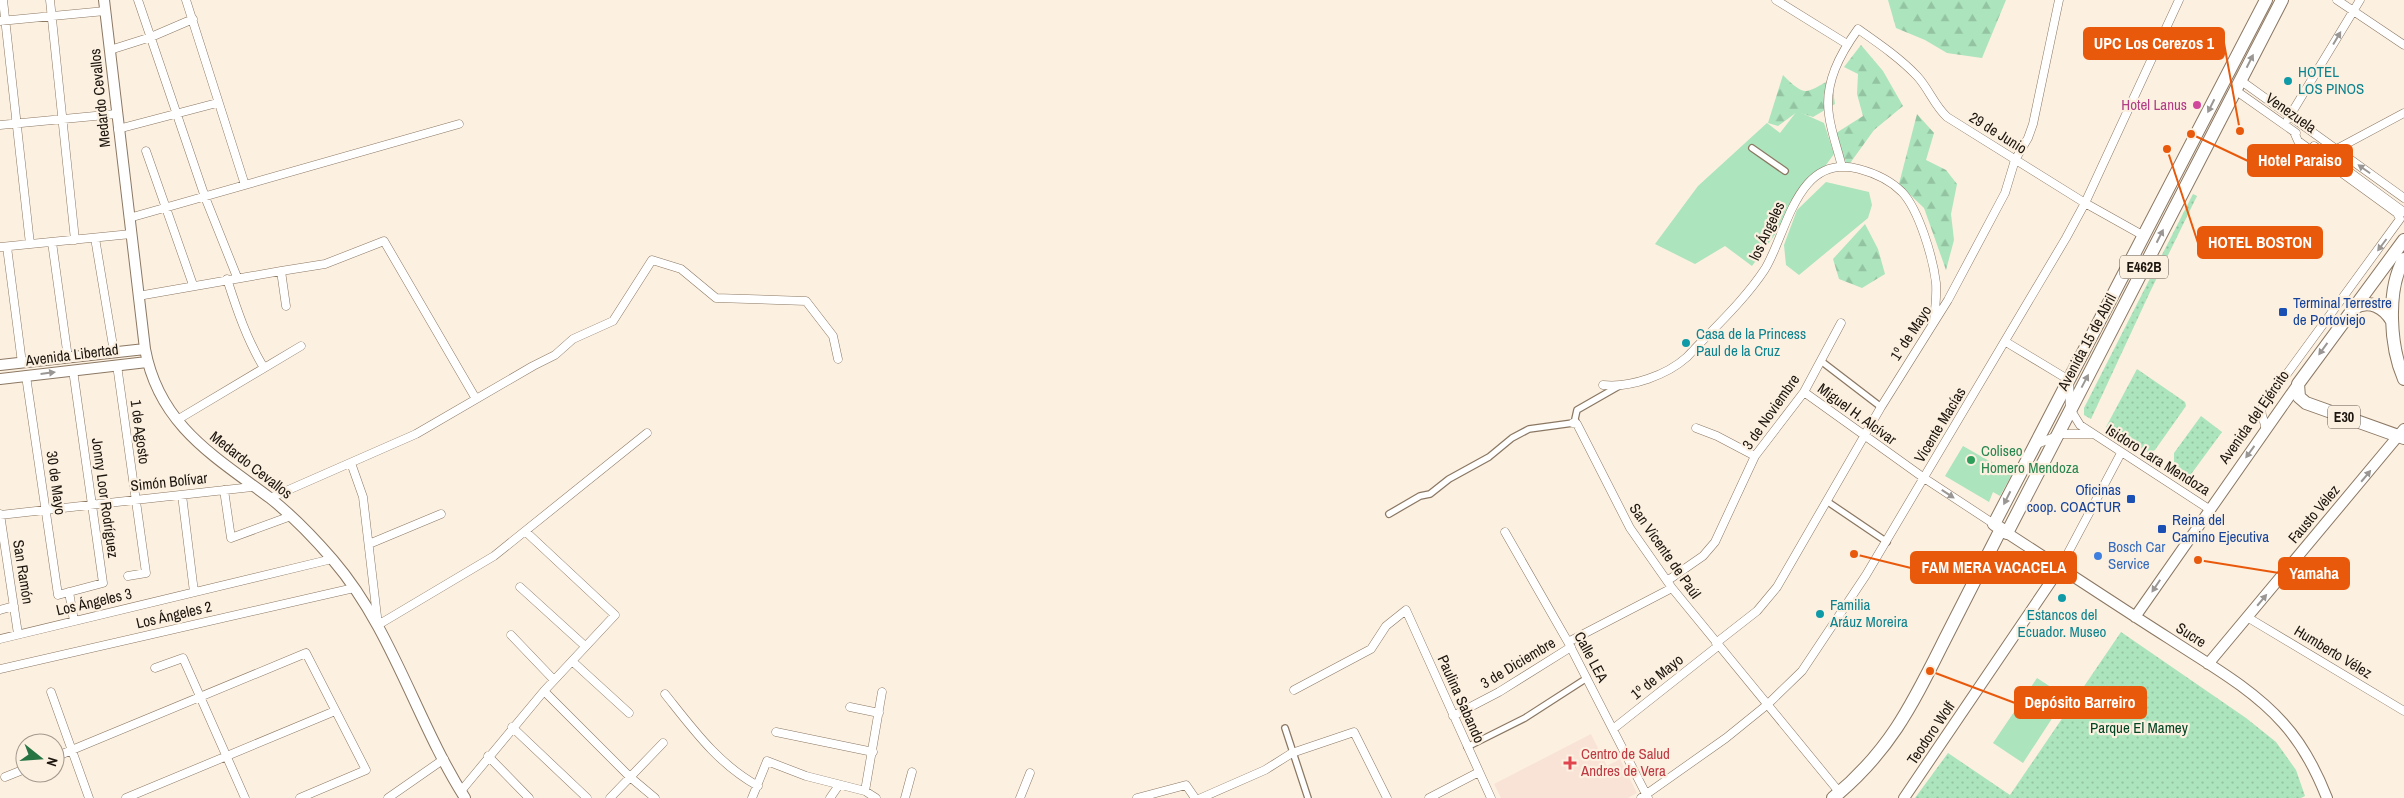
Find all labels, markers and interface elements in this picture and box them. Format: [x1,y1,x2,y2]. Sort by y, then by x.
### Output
callout: UPC Los Cerezos 1 [2084,28,2224,59]
text: UPC Los Cerezos 1 [2094,32,2215,54]
one-way arrow [2332,32,2341,45]
street label: Medardo Cevallos [84,48,115,148]
one-way arrow [2246,53,2254,68]
place label: HOTEL LOS PINOS [2298,61,2364,99]
marker: HOTEL LOS PINOS [2282,75,2294,87]
street label: Venezuela [2262,88,2321,138]
place label: Hotel Lanus [2121,94,2187,115]
one-way arrow [2207,98,2215,113]
marker: Hotel Lanus [2191,99,2203,111]
street label: 29 de Junio [1965,107,2031,159]
callout: Hotel Paraiso [2248,145,2352,176]
text: Hotel Paraiso [2258,149,2342,171]
one-way arrow [2357,164,2371,174]
street label: los Ángeles [1744,198,1789,264]
callout: HOTEL BOSTON [2198,227,2322,258]
one-way arrow [2156,229,2164,244]
text: HOTEL BOSTON [2208,231,2312,253]
one-way arrow [2377,238,2388,251]
road number: E462B [2120,256,2168,278]
street label: Avenida 15 de Abril [2052,290,2121,395]
place label: Terminal Terrestre de Portoviejo [2293,292,2392,330]
street label: 1º de Mayo [1885,301,1936,364]
marker: Terminal Terrestre de Portoviejo [2277,306,2289,318]
place label: Casa de la Princess Paul de la Cruz [1696,323,1806,361]
marker: Casa de la Princess Paul de la Cruz [1680,337,1692,349]
street label: Avenida Libertad [23,338,120,371]
one-way arrow [2318,342,2328,356]
street label: Avenida del Ejército [2213,366,2294,469]
one-way arrow [41,369,57,377]
street label: 3 de Noviembre [1737,370,1804,454]
one-way arrow [2081,373,2089,388]
street label: Miguel H. Alcívar [1814,378,1901,449]
street label: Vicente Macías [1909,383,1970,466]
street label: 1 de Agosto [126,398,155,466]
road number: E30 [2328,406,2360,428]
street label: Isidoro Lara Mendoza [2102,419,2215,500]
street label: Medardo Cevallos [206,426,297,503]
street label: Jonny Loor Rodríguez [87,437,124,559]
place label: Coliseo Homero Mendoza [1981,440,2079,478]
one-way arrow [2244,445,2255,458]
street label: 30 de Mayo [42,450,71,516]
marker: Coliseo Homero Mendoza [1965,454,1977,466]
street label: Simón Bolívar [129,467,208,496]
one-way arrow [2361,469,2372,482]
place label: Oficinas coop. COACTUR [2027,479,2121,517]
street label: Fausto Vélez [2283,480,2344,547]
one-way arrow [1942,490,1955,499]
one-way arrow [2003,491,2011,505]
marker: Oficinas coop. COACTUR [2125,493,2137,505]
street label: San Vicente de Paúl [1625,499,1706,603]
place label: Reina del Camino Ejecutiva [2172,509,2269,547]
marker: Reina del Camino Ejecutiva [2156,523,2168,535]
place label: Bosch Car Service [2108,536,2165,574]
street label: San Ramón [8,538,39,606]
marker: Bosch Car Service [2092,550,2104,562]
callout: FAM MERA VACACELA [1911,552,2076,583]
text: FAM MERA VACACELA [1921,556,2067,578]
callout: Yamaha [2279,558,2349,589]
text: Yamaha [2289,562,2339,584]
one-way arrow [2152,579,2161,592]
street label: Los Ángeles 3 [54,583,134,620]
marker: Estancos del Ecuador. Museo [2056,592,2068,604]
place label: Familia Aráuz Moreira [1829,594,1908,632]
one-way arrow [2256,594,2267,607]
street label: Los Ángeles 2 [134,596,214,633]
place label: Estancos del Ecuador. Museo [2018,604,2107,642]
marker: Familia Aráuz Moreira [1814,608,1826,620]
street label: Sucre [2172,617,2211,652]
street label: Humberto Vélez [2290,620,2376,683]
street label: Calle LEA [1569,628,1614,687]
street label: 3 de Diciembre [1476,632,1559,693]
street label: 1º de Mayo [1626,649,1687,704]
street label: Paulina Sabando [1433,651,1490,746]
callout: Depósito Barreiro [2015,687,2146,718]
text: Depósito Barreiro [2025,691,2135,713]
street label: Teodoro Wolf [1902,696,1960,769]
park label: Parque El Mamey [2090,717,2189,738]
north arrow [15,733,65,783]
place label: Centro de Salud Andres de Vera [1580,743,1670,781]
text: N [43,755,62,768]
marker: Centro de Salud Andres de Vera [1563,756,1577,770]

